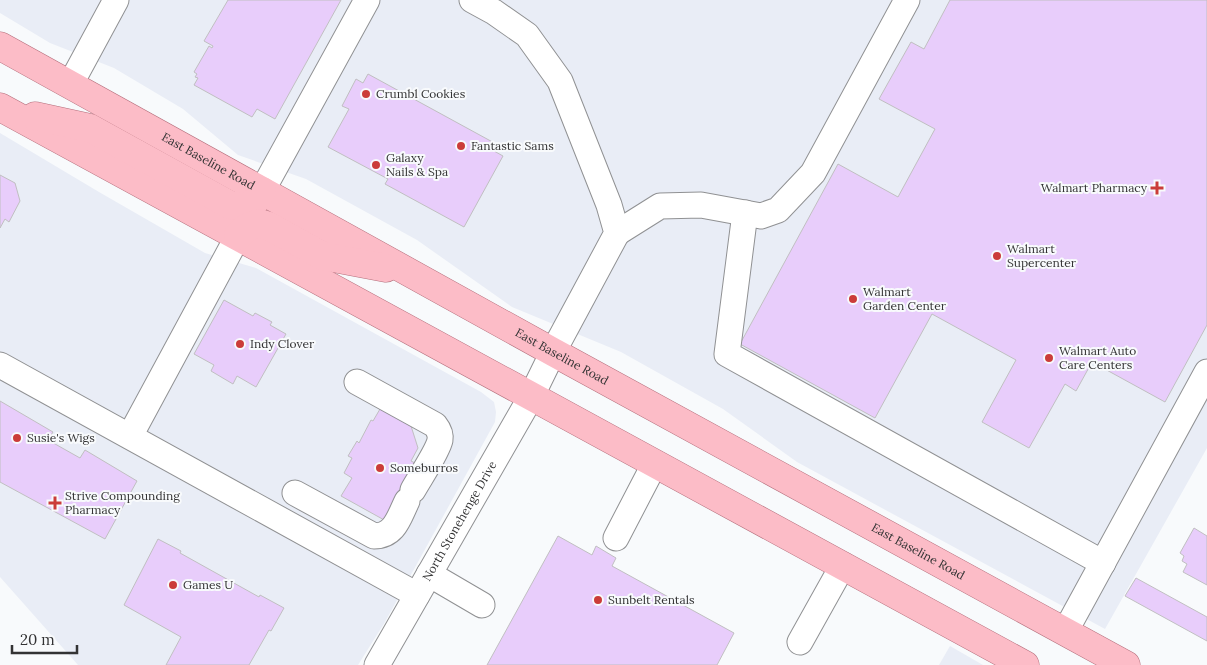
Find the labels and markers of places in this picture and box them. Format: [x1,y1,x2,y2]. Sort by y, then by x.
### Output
place label: Crumbl Cookies [376,86,466,101]
marker: Crumbl Cookies [360,88,372,100]
place label: Fantastic Sams [471,138,554,153]
marker: Fantastic Sams [455,140,467,152]
place label: Galaxy Nails & Spa [386,150,448,179]
marker: Galaxy Nails & Spa [370,159,382,171]
place label: Walmart Pharmacy [1041,180,1148,195]
marker: Walmart Pharmacy [1151,182,1163,194]
place label: Walmart Supercenter [1007,241,1077,270]
marker: Walmart Supercenter [991,250,1003,262]
place label: Walmart Garden Center [863,284,947,313]
marker: Walmart Garden Center [847,293,859,305]
place label: Indy Clover [250,336,315,351]
marker: Indy Clover [234,338,246,350]
place label: Walmart Auto Care Centers [1059,343,1136,372]
marker: Walmart Auto Care Centers [1043,352,1055,364]
place label: Susie's Wigs [27,430,95,445]
marker: Susie's Wigs [11,432,23,444]
place label: Someburros [390,460,459,475]
marker: Someburros [374,462,386,474]
place label: Strive Compounding Pharmacy [65,488,180,517]
marker: Strive Compounding Pharmacy [49,497,61,509]
place label: Games U [183,577,233,592]
marker: Games U [167,579,179,591]
place label: Sunbelt Rentals [608,592,695,607]
marker: Sunbelt Rentals [592,594,604,606]

